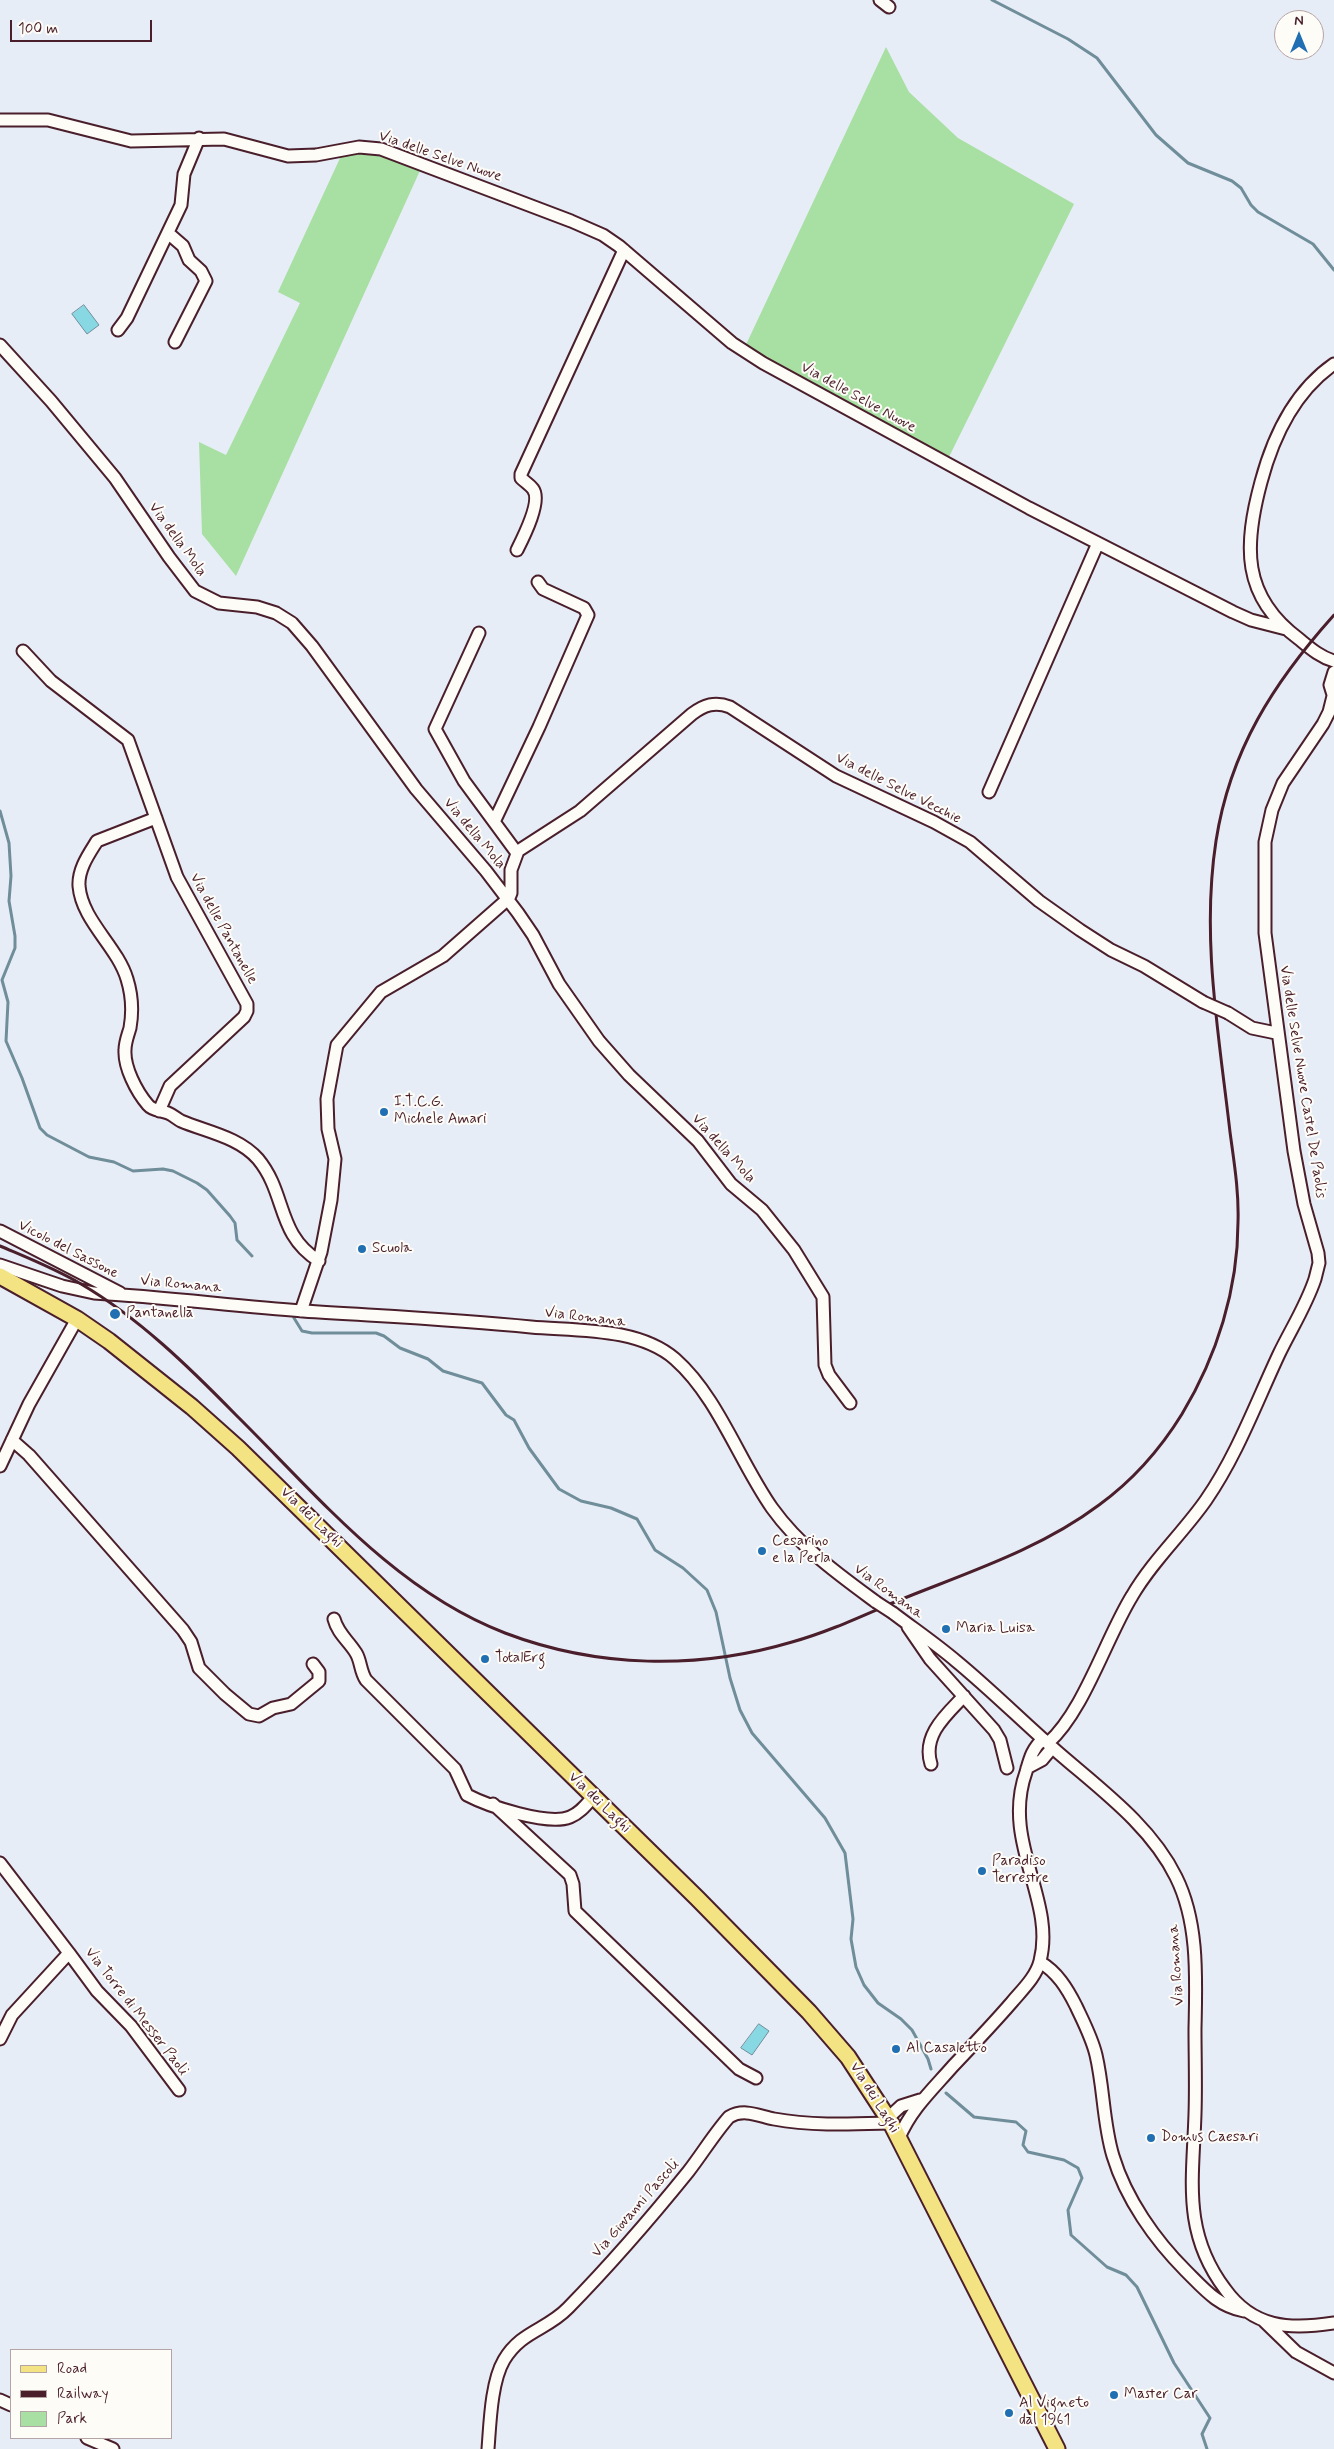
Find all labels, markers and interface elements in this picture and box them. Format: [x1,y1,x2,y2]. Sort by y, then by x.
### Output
scale bar [12,10,155,42]
north arrow [1274,10,1324,60]
text: N [1294,12,1304,30]
text: 100 m [18,19,58,39]
street label: Via delle Selve Nuove [376,127,504,187]
street label: Via delle Selve Nuove [797,359,919,437]
street label: Via della Mola [144,499,210,581]
street label: Via delle Selve Vecchie [832,750,964,828]
street label: Via della Mola [439,795,509,873]
street label: Via delle Pantanelle [185,870,261,988]
street label: Via delle Selve Nuove Castel De Paolis [1275,964,1329,1200]
place label: I.T.C.G. Michele Amari [394,1094,486,1129]
marker: I.T.C.G. Michele Amari [378,1106,390,1118]
street label: Via della Mola [687,1111,759,1187]
street label: Vicolo del Sassone [15,1217,121,1283]
place label: Scuola [372,1240,412,1258]
marker: Scuola [356,1243,368,1255]
street label: Via Romana [140,1272,222,1298]
street label: Via Romana [543,1304,627,1332]
place label: Pantanella [126,1305,193,1323]
marker: Pantanella [108,1307,122,1321]
street label: Via dei Laghi [276,1484,346,1552]
place label: Cesarino e la Perla [772,1533,830,1568]
marker: Cesarino e la Perla [756,1545,768,1557]
street label: Via Romana [850,1561,926,1623]
place label: Maria Luisa [956,1620,1035,1638]
marker: Maria Luisa [940,1623,952,1635]
place label: TotalErg [495,1650,545,1668]
marker: TotalErg [479,1653,491,1665]
street label: Via dei Laghi [564,1769,634,1837]
place label: Paradiso Terrestre [992,1853,1049,1888]
marker: Paradiso Terrestre [976,1865,988,1877]
street label: Via Romana [1165,1924,1189,2006]
street label: Via Torre di Messer Paoli [80,1944,192,2080]
place label: Al Casaletto [906,2040,987,2058]
marker: Al Casaletto [890,2043,902,2055]
street label: Via dei Laghi [845,2059,903,2137]
place label: Domus Caesari [1161,2129,1259,2147]
marker: Domus Caesari [1145,2132,1157,2144]
street label: Via Giovanni Pascoli [588,2156,684,2262]
legend [10,2349,172,2439]
text: Road [57,2359,87,2379]
text: Railway [57,2384,109,2404]
place label: Master Car [1124,2386,1198,2404]
marker: Master Car [1108,2389,1120,2401]
place label: Al Vigneto dal 1961 [1019,2395,1089,2430]
marker: Al Vigneto dal 1961 [1003,2407,1015,2419]
text: Park [57,2409,87,2429]

